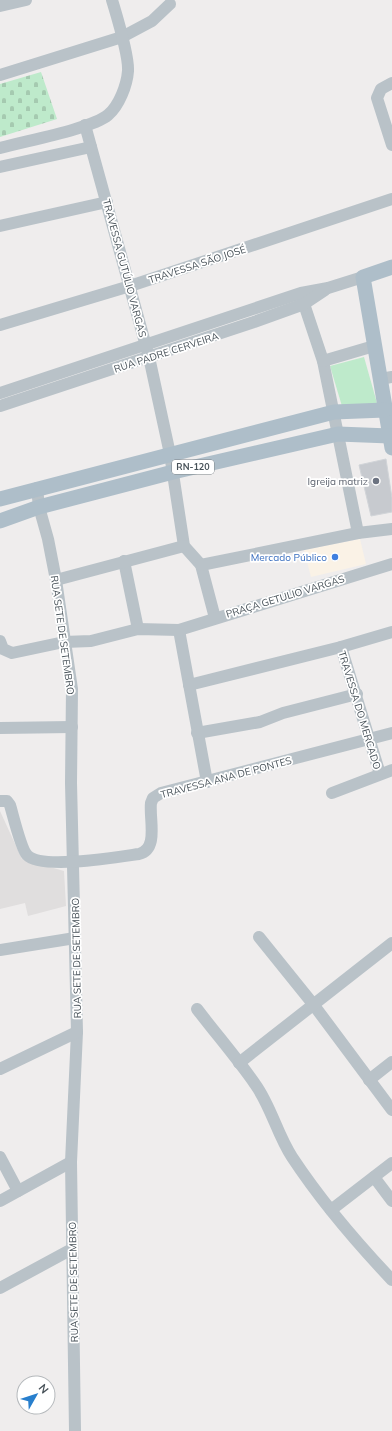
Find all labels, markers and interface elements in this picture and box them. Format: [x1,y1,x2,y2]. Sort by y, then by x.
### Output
street label: TRAVESSA GUTÚLIO VARGAS [100,198,149,339]
street label: TRAVESSA SÃO JOSÉ [147,243,248,286]
street label: RUA PADRE CERVEIRA [112,329,221,376]
road number: RN-120 [172,460,214,474]
place label: Igreija matriz [308,475,368,488]
marker: Igreija matriz [371,476,381,486]
place label: Mercado Público [251,551,327,564]
marker: Mercado Público [330,552,340,562]
street label: PRAÇA GETULIO VARGAS [224,572,346,621]
street label: RUA SETE DE SETEMBRO [48,575,77,696]
street label: TRAVESSA DO MERCADO [335,649,384,771]
street label: TRAVESSA ANA DE PONTES [159,754,293,801]
street label: RUA SETE DE SETEMBRO [69,897,84,1018]
street label: RUA SETE DE SETEMBRO [66,1221,81,1342]
north arrow [16,1375,56,1415]
text: N [36,1381,52,1396]

